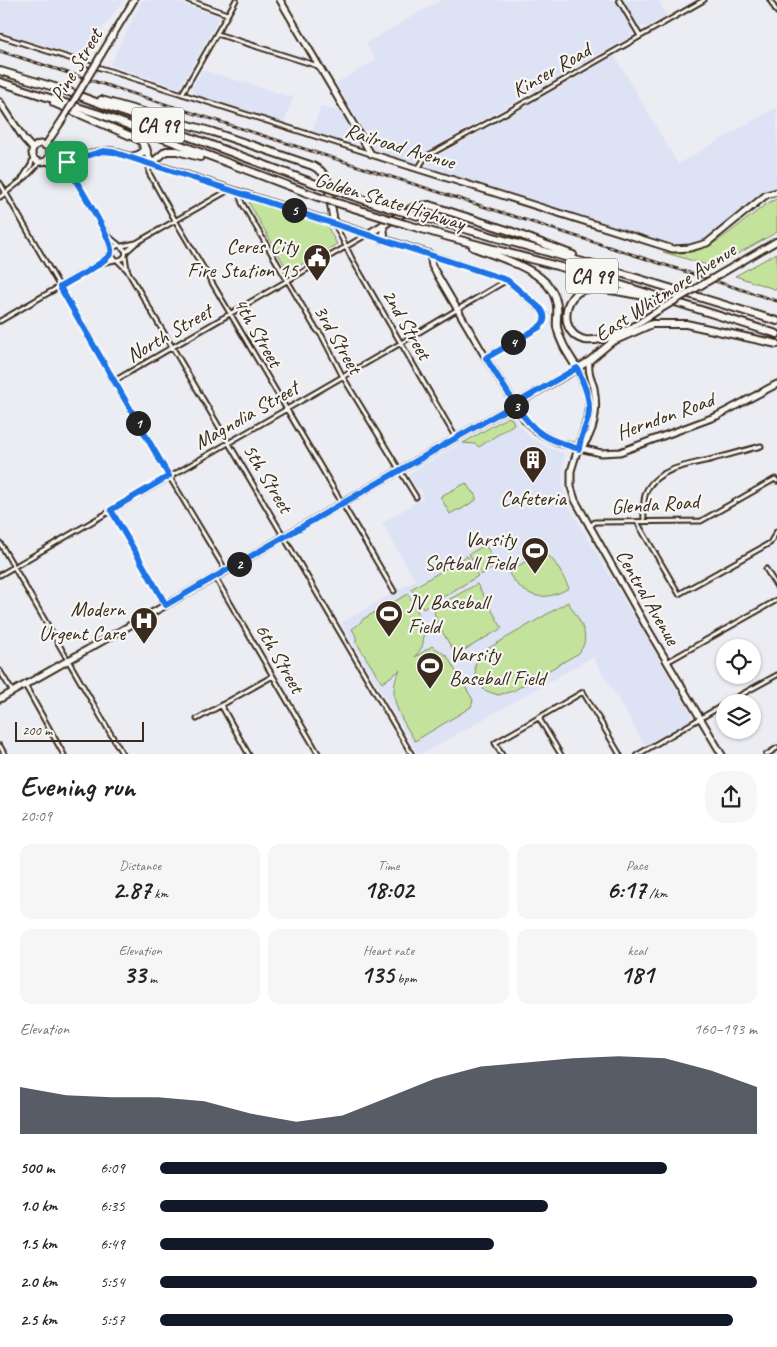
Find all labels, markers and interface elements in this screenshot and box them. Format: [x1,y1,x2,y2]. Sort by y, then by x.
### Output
street label: Pine Street [44,22,109,106]
street label: Kinser Road [507,35,598,103]
road number: CA 99 [132,108,184,142]
street label: Railroad Avenue [342,117,460,176]
pin [46,141,88,183]
icon: arrive [53,148,81,176]
street label: Golden State Highway [312,166,470,237]
pin: 5 [282,198,306,222]
text: 5 [291,202,298,219]
place label: Ceres City Fire Station 15 [187,233,300,283]
street label: East Whitmore Avenue [590,236,742,347]
public building icon: Ceres City Fire Station 15 [302,243,332,282]
road number: CA 99 [566,258,618,294]
street label: 2nd Street [376,284,439,366]
street label: 4th Street [228,292,289,373]
street label: North Street [122,297,219,368]
street label: 3rd Street [308,300,369,380]
pin: 4 [500,330,526,354]
text: 4 [510,334,517,351]
street label: Magnolia Street [189,373,305,455]
street label: Herndon Road [613,385,721,446]
pin: 3 [504,394,528,418]
text: 3 [513,398,520,415]
pin: 1 [126,410,150,436]
text: 1 [135,415,142,432]
street label: 5th Street [237,439,300,519]
building icon: Cafeteria [518,445,548,484]
place label: Cafeteria [500,485,567,511]
street label: Glenda Road [610,488,703,520]
place label: Varsity Softball Field [424,526,520,576]
sports icon: Varsity Softball Field [520,536,550,575]
street label: Central Avenue [610,545,686,650]
pin: 2 [226,552,252,576]
text: 2 [236,556,243,573]
place label: JV Baseball Field [407,589,492,639]
place label: Modern Urgent Care [39,596,127,646]
sports icon: JV Baseball Field [374,599,404,638]
hospital icon: Modern Urgent Care [129,606,159,645]
street label: 6th Street [250,618,311,699]
map controls [716,639,761,739]
button: locate [716,639,761,684]
place label: Varsity Baseball Field [449,641,548,691]
sports icon: Varsity Baseball Field [415,651,445,690]
button: layers [716,694,761,739]
scale bar [15,719,144,743]
text: 200 m [22,722,52,739]
text: Evening run [20,769,135,804]
button: share [705,771,757,823]
text: 20:09 [20,806,52,826]
text: Distance [119,857,161,874]
text: Time [378,857,399,874]
text: Pace [626,857,648,874]
text: 2.87 [112,874,151,906]
text: 18:02 [364,874,413,906]
text: 6:17 [606,874,646,906]
text: km [151,885,168,902]
text: /km [646,885,667,902]
text: Elevation [119,942,162,959]
text: Heart rate [363,942,414,959]
text: kcal [628,942,646,959]
text: 33 [123,959,146,991]
text: 135 [361,959,394,991]
text: 181 [620,959,654,991]
text: m [146,970,157,987]
text: bpm [394,970,416,987]
text: Elevation [20,1019,69,1039]
text: 160–193 m [694,1019,757,1039]
text: 500 m [20,1158,54,1178]
text: 6:09 [100,1158,125,1178]
text: 1.0 km [20,1196,57,1216]
text: 6:35 [100,1196,125,1216]
text: 1.5 km [20,1234,57,1254]
text: 6:49 [100,1234,125,1254]
text: 2.0 km [20,1272,57,1292]
text: 5:54 [100,1272,125,1292]
text: 2.5 km [20,1310,57,1330]
text: 5:57 [100,1310,125,1330]

